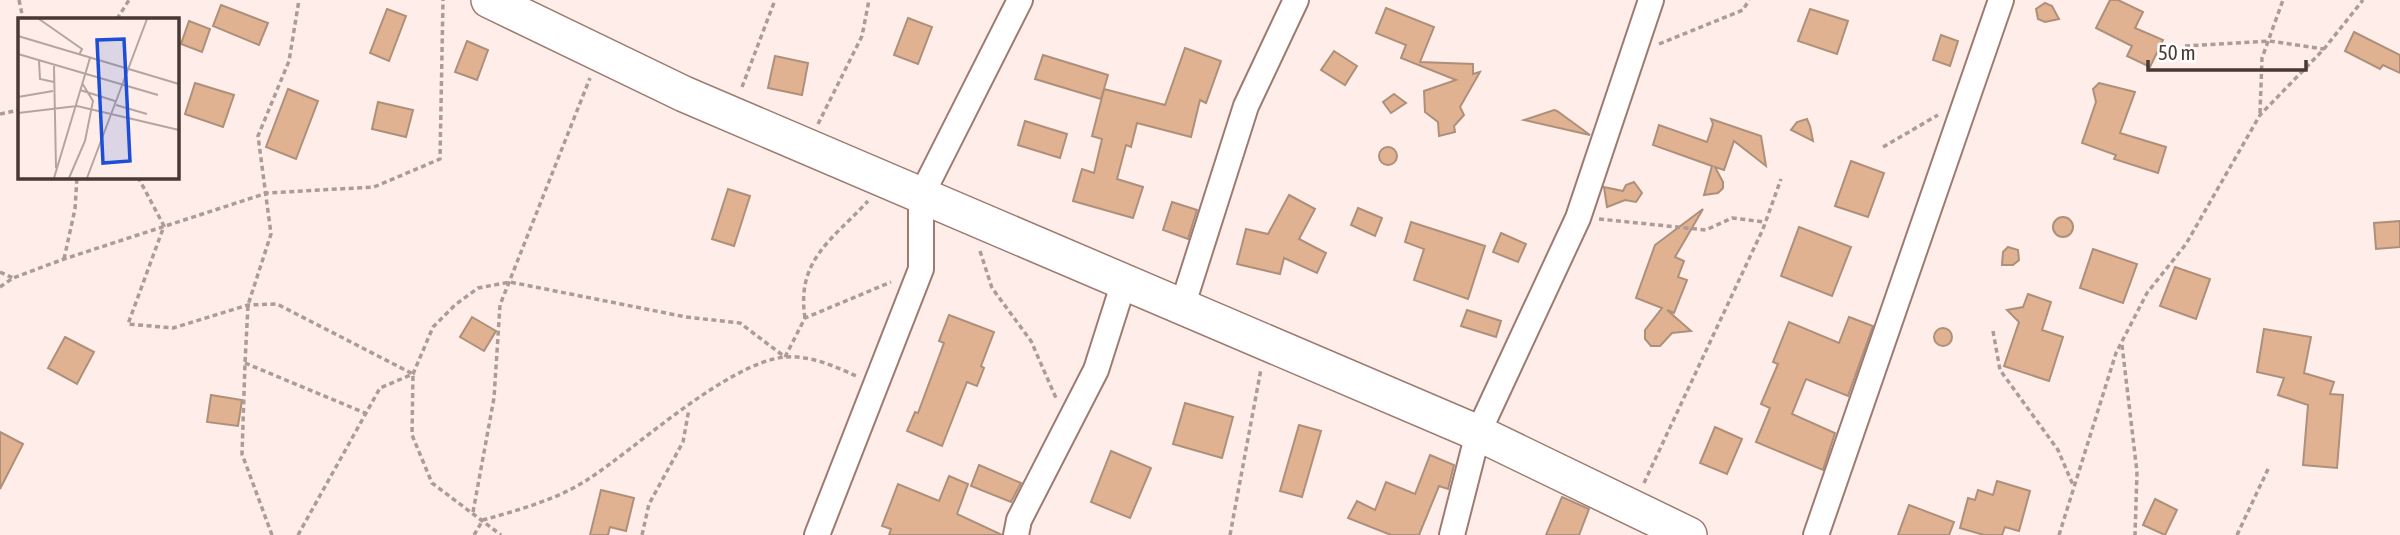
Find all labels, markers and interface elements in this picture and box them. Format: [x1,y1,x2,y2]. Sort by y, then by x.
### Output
inset map [18,18,178,178]
scale bar [2148,28,2306,72]
text: 50 m [2158,40,2196,64]

